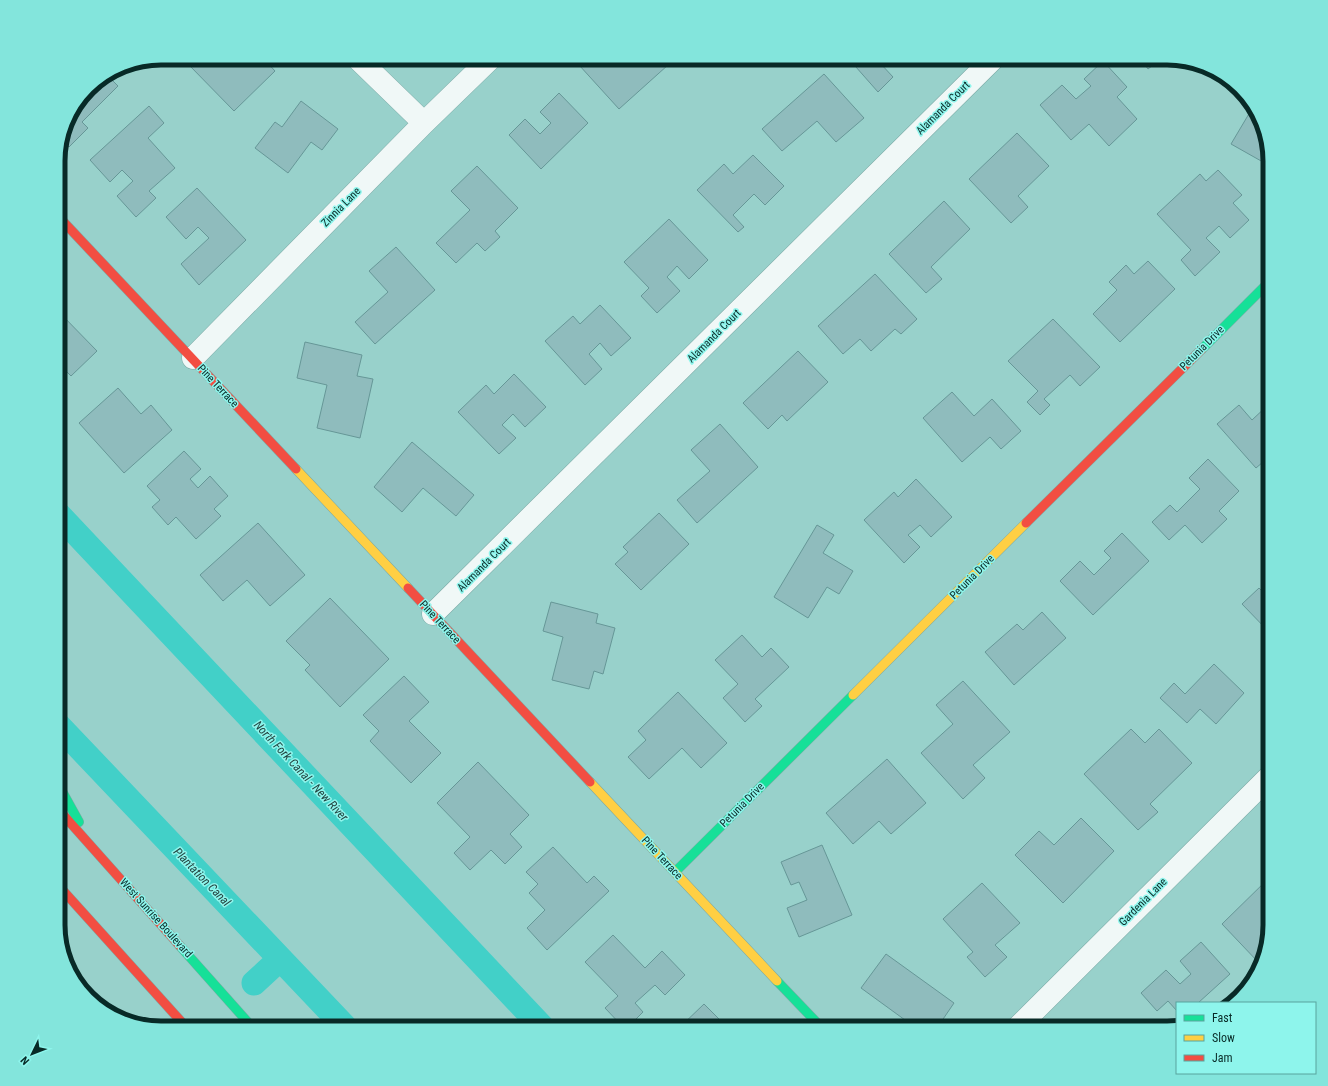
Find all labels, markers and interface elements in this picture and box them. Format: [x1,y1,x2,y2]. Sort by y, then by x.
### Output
street label: Alamanda Court [914,79,972,137]
street label: Zinnia Lane [319,185,363,229]
street label: Alamanda Court [685,307,743,365]
street label: Petunia Drive [1177,323,1227,373]
street label: Pine Terrace [195,362,241,410]
street label: Alamanda Court [455,536,513,594]
street label: Petunia Drive [947,552,997,602]
street label: Pine Terrace [417,598,463,646]
water label: North Fork Canal - New River [251,718,351,824]
street label: Petunia Drive [717,780,767,830]
street label: Pine Terrace [639,834,685,882]
water label: Plantation Canal [171,845,234,909]
street label: Gardenia Lane [1116,875,1170,929]
street label: West Sunrise Boulevard [117,876,195,960]
legend [1176,1002,1316,1074]
text: Fast [1212,1011,1233,1025]
text: Slow [1212,1031,1235,1045]
north arrow [12,1034,52,1074]
text: Jam [1212,1051,1233,1065]
text: N [18,1053,32,1067]

